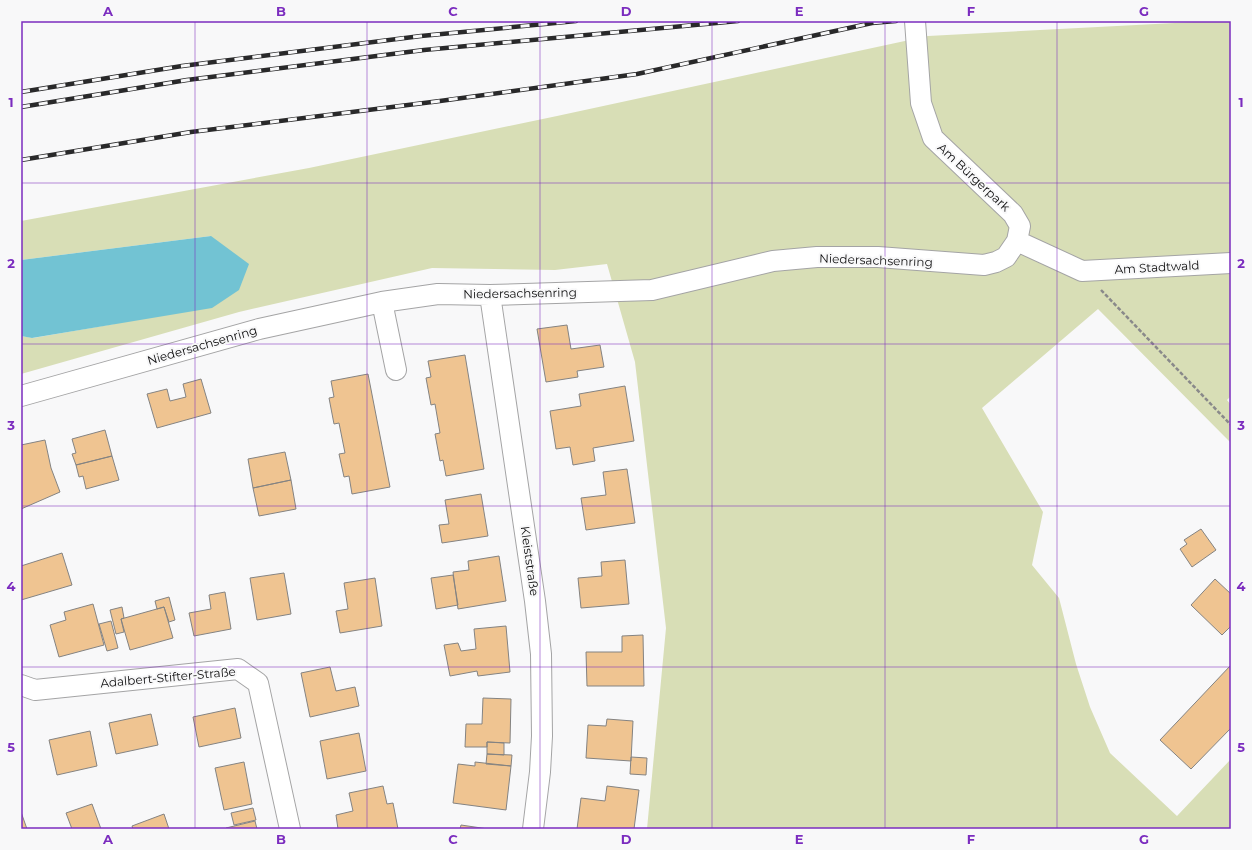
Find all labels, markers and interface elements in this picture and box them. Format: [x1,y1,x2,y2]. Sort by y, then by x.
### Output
text: A [102,3,114,19]
text: B [276,3,286,19]
text: C [448,3,458,19]
text: D [621,3,632,19]
text: E [795,3,804,19]
text: F [967,3,975,19]
text: G [1139,3,1149,19]
text: 1 [8,94,14,110]
text: 1 [1238,94,1244,110]
street label: Am Bürgerpark [935,140,1014,215]
street label: Niedersachsenring [819,251,933,269]
text: 2 [7,255,15,271]
text: 2 [1237,255,1245,271]
street label: Am Stadtwald [1114,257,1200,277]
street label: Niedersachsenring [463,285,577,301]
street label: Niedersachsenring [145,322,259,368]
text: 3 [6,417,15,433]
text: 3 [1236,417,1245,433]
street label: Kleiststraße [518,525,542,597]
text: 4 [7,578,16,594]
text: 4 [1237,578,1246,594]
street label: Adalbert-Stifter-Straße [100,664,236,690]
text: 5 [7,739,15,755]
text: 5 [1237,739,1245,755]
text: A [102,831,114,847]
text: B [276,831,286,847]
text: C [448,831,458,847]
text: D [621,831,632,847]
text: E [795,831,804,847]
text: F [967,831,975,847]
text: G [1139,831,1149,847]

